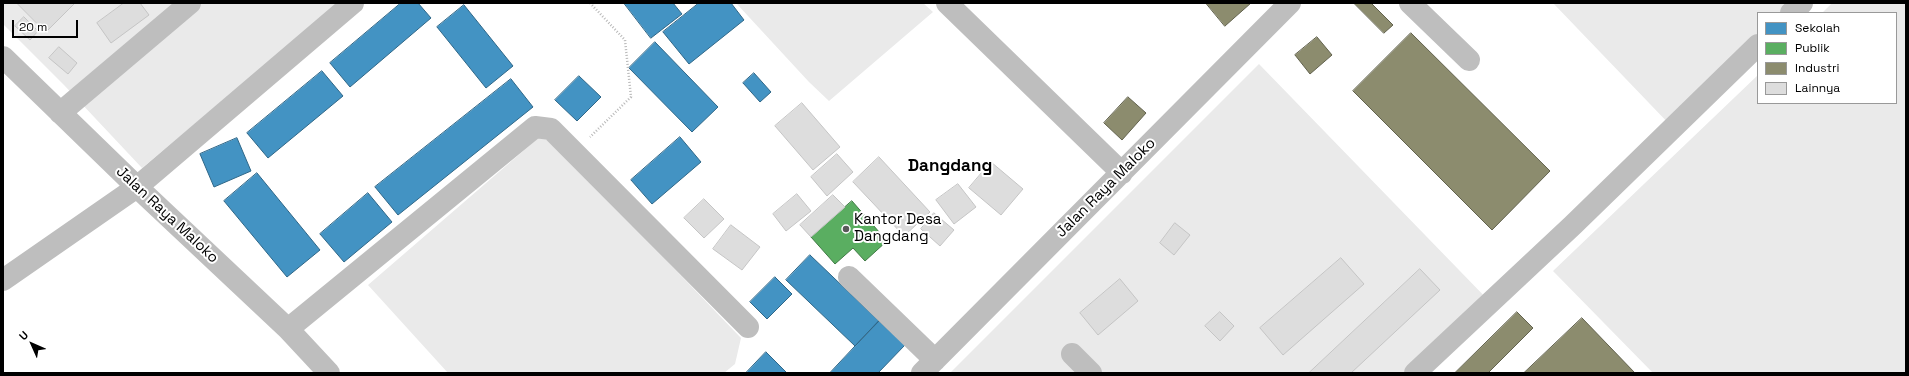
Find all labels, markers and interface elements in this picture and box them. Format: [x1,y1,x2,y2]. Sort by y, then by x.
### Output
scale bar [14,12,80,38]
legend [1757,12,1897,104]
text: 20 m [19,19,47,35]
text: Sekolah [1795,20,1840,36]
text: Publik [1795,40,1830,56]
text: Industri [1795,60,1840,76]
text: Lainnya [1795,80,1840,96]
street label: Jalan Raya Maloko [1052,134,1160,242]
district label: Dangdang [908,156,992,176]
street label: Jalan Raya Maloko [112,163,222,267]
place label: Kantor Desa Dangdang [854,211,941,246]
marker: Kantor Desa Dangdang [841,224,851,234]
north arrow [12,324,52,364]
text: U [16,328,31,343]

